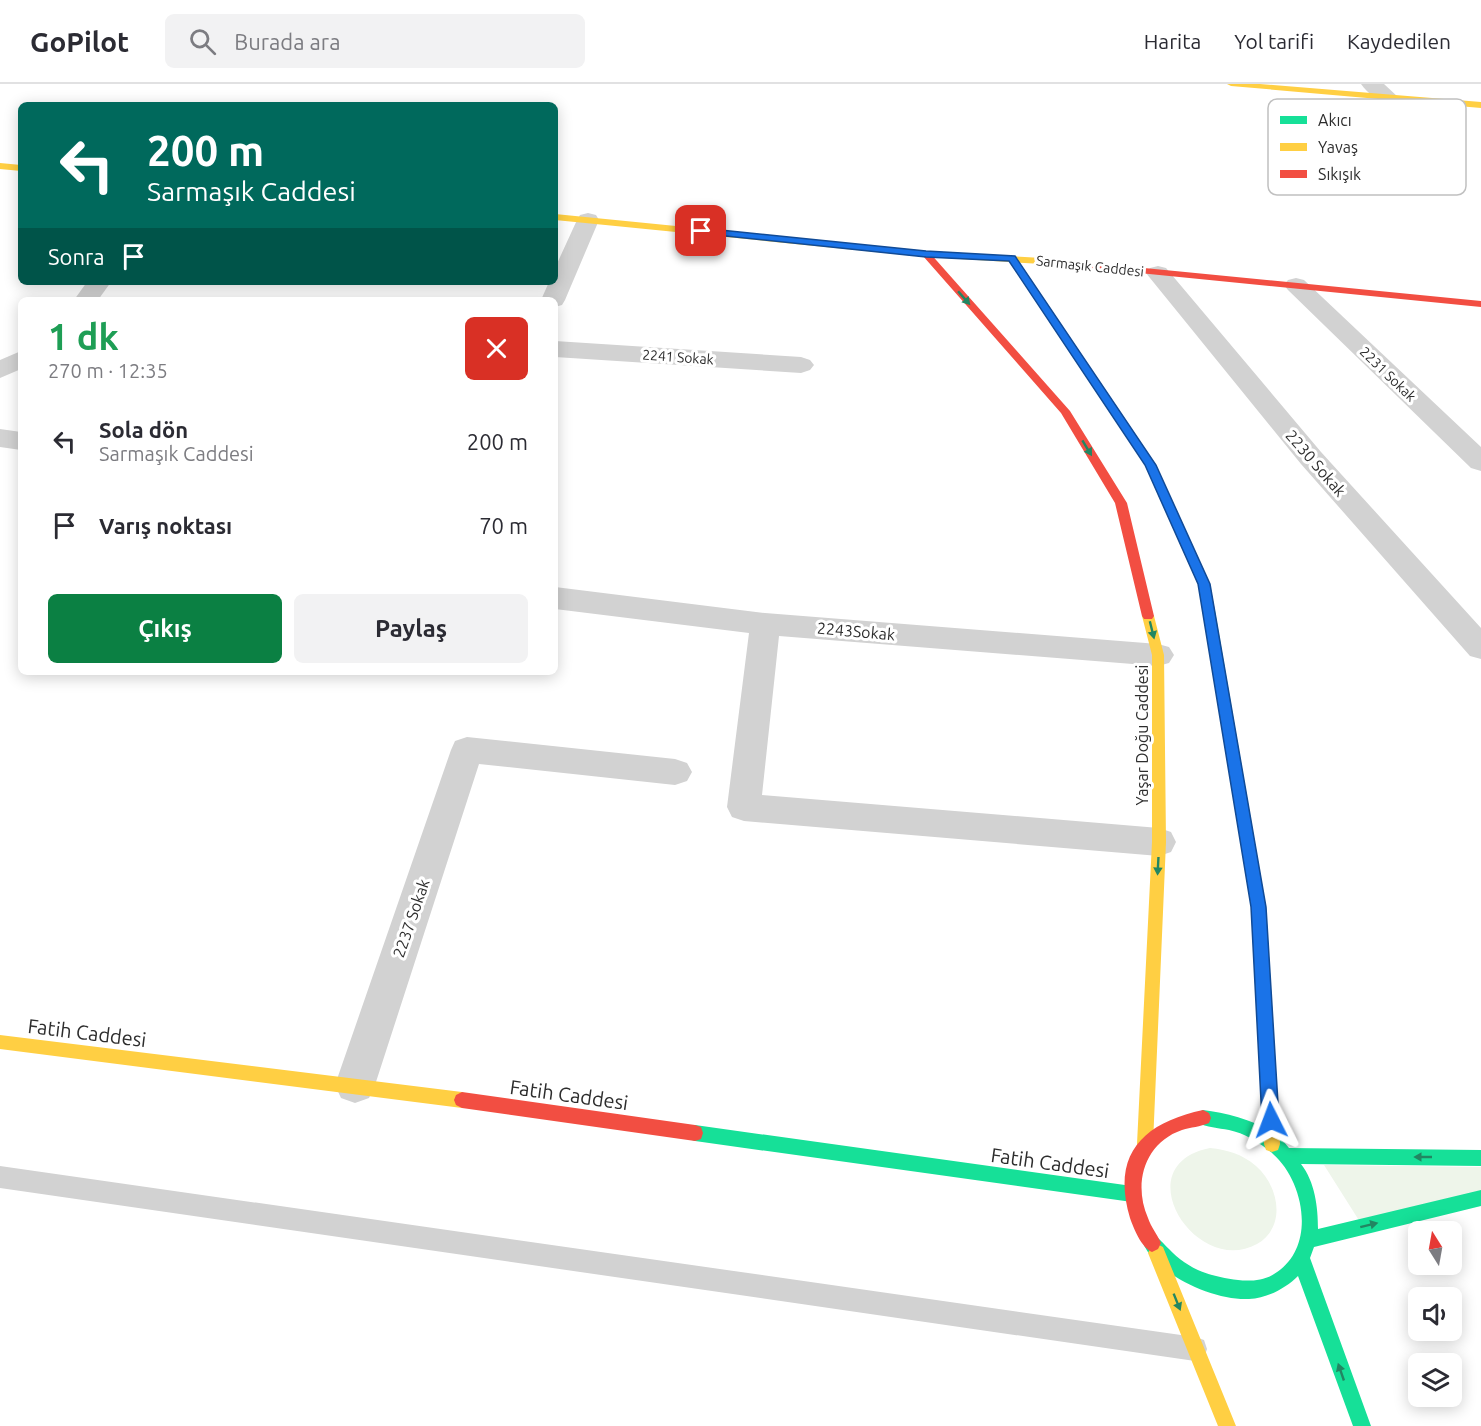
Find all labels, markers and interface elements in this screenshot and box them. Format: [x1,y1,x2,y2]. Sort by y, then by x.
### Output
search box [165,14,585,68]
icon: search [186,25,219,58]
text: GoPilot [30,26,129,57]
text: Burada ara [234,29,340,54]
text: Harita [1144,29,1201,53]
text: Yol tarifi [1234,29,1314,53]
text: Kaydedilen [1347,29,1451,53]
legend [1268,99,1466,195]
text: Akıcı [1318,111,1352,129]
icon: left [48,126,126,204]
text: 200 m [147,127,264,174]
text: Yavaş [1318,138,1358,156]
text: Sıkışık [1318,165,1361,183]
text: Sarmaşık Caddesi [147,176,356,206]
pin [675,205,726,256]
icon: arrive [684,214,717,247]
icon: arrive [117,240,150,273]
text: Sonra [48,244,105,269]
street label: Sarmaşık Caddesi [1035,252,1145,280]
one-way arrow [957,290,970,305]
text: 1 dk [48,316,119,357]
button: close [465,317,528,380]
street label: 2231 Sokak [1357,343,1419,405]
street label: 2241 Sokak [642,347,714,367]
text: 270 m · 12:35 [48,359,168,382]
text: Sola dön [99,417,188,442]
icon: left [48,425,81,458]
street label: 2230 Sokak [1282,426,1350,500]
text: 200 m [467,429,528,454]
one-way arrow [1082,440,1093,456]
text: Sarmaşık Caddesi [99,442,254,465]
icon: arrive [48,509,81,542]
text: Varış noktası [99,513,232,538]
text: 70 m [479,513,528,538]
button: Çıkış [48,594,282,663]
button: Paylaş [294,594,528,663]
street label: 2243Sokak [816,619,896,643]
one-way arrow [1148,621,1158,639]
street label: Yaşar Doğu Caddesi [1133,665,1151,805]
one-way arrow [1154,857,1163,876]
street label: 2237 Sokak [389,876,433,960]
street label: Fatih Caddesi [26,1014,148,1051]
street label: Fatih Caddesi [508,1075,630,1114]
position arrow [1239,1088,1303,1152]
street label: Fatih Caddesi [989,1143,1111,1182]
one-way arrow [1413,1152,1432,1162]
one-way arrow [1360,1220,1378,1230]
north arrow [1408,1221,1462,1275]
map controls [1408,1221,1462,1407]
button: sound [1408,1287,1462,1341]
one-way arrow [1172,1294,1182,1312]
button: layers [1408,1353,1462,1407]
one-way arrow [1335,1363,1345,1381]

